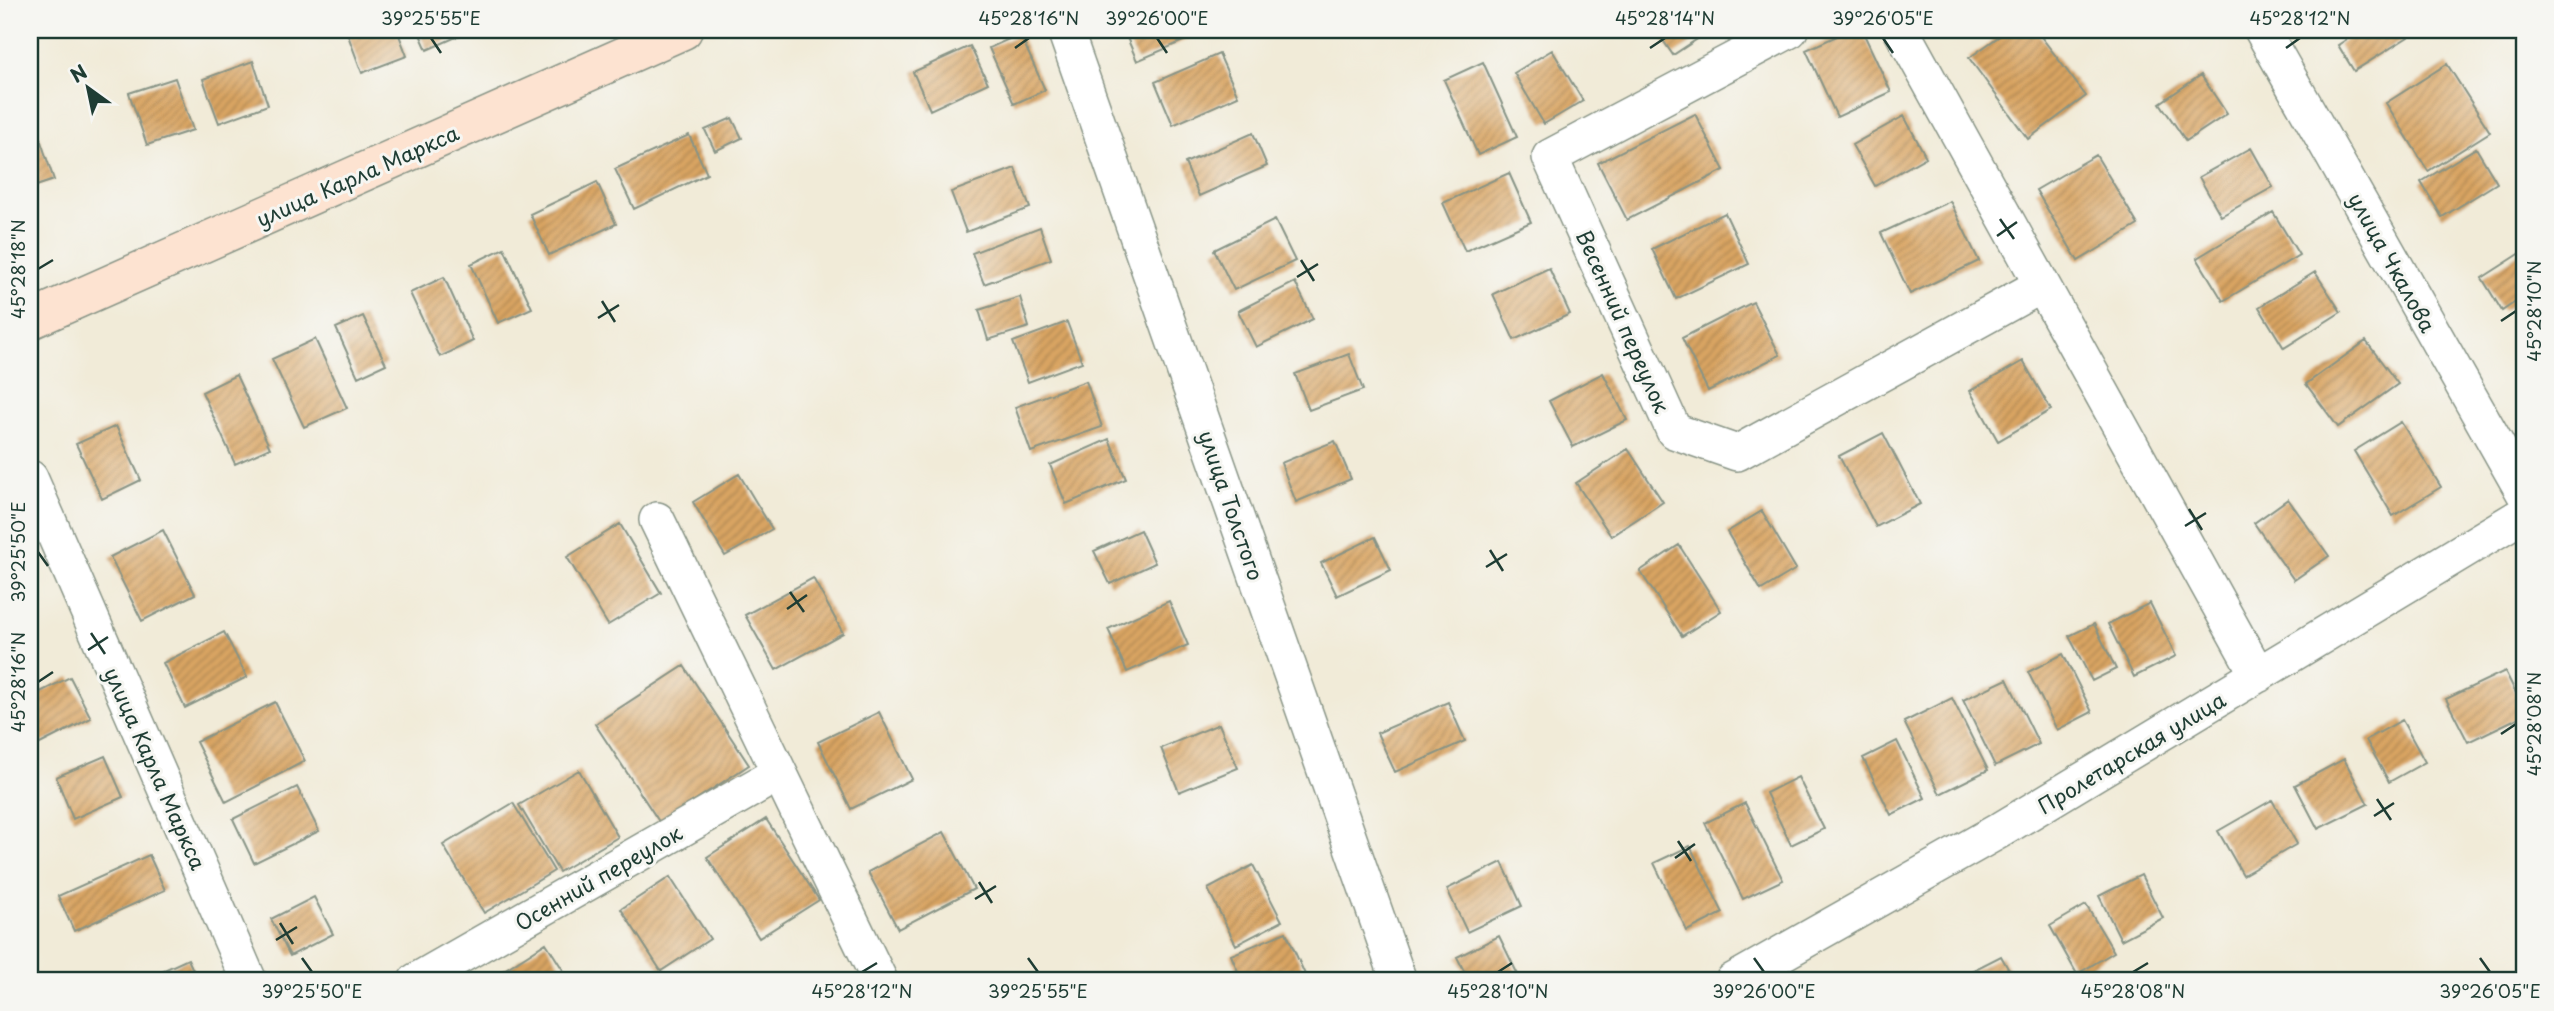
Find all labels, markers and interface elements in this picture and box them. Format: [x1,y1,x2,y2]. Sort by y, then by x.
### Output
text: 39°25'55"E [381,4,481,31]
text: 45°28'16"N [979,4,1079,31]
text: 39°26'00"E [1105,4,1209,31]
text: 45°28'14"N [1615,4,1715,31]
text: 39°26'05"E [1832,4,1934,31]
text: 45°28'12"N [2250,4,2350,31]
north arrow [52,52,122,122]
text: N [64,57,92,89]
street label: улица Карла Маркса [251,116,463,234]
street label: улица Чкалова [2341,186,2445,338]
text: 45°28'18"N [4,219,31,319]
street label: Весенний переулок [1569,224,1679,418]
text: 45°28'10"N [2520,260,2547,362]
street label: улица Толстого [1191,426,1273,584]
text: 39°25'50"E [4,501,31,603]
text: 45°28'16"N [4,632,31,732]
street label: улица Карла Маркса [97,662,215,874]
text: 45°28'08"N [2520,672,2547,776]
street label: Пролетарская улица [2031,683,2232,821]
street label: Осенний переулок [508,816,688,938]
text: 39°25'50"E [261,977,363,1004]
text: 45°28'12"N [812,977,912,1004]
text: 39°25'55"E [988,977,1088,1004]
text: 45°28'10"N [1447,977,1549,1004]
text: 39°26'00"E [1712,977,1816,1004]
text: 45°28'08"N [2081,977,2185,1004]
text: 39°26'05"E [2439,977,2541,1004]

